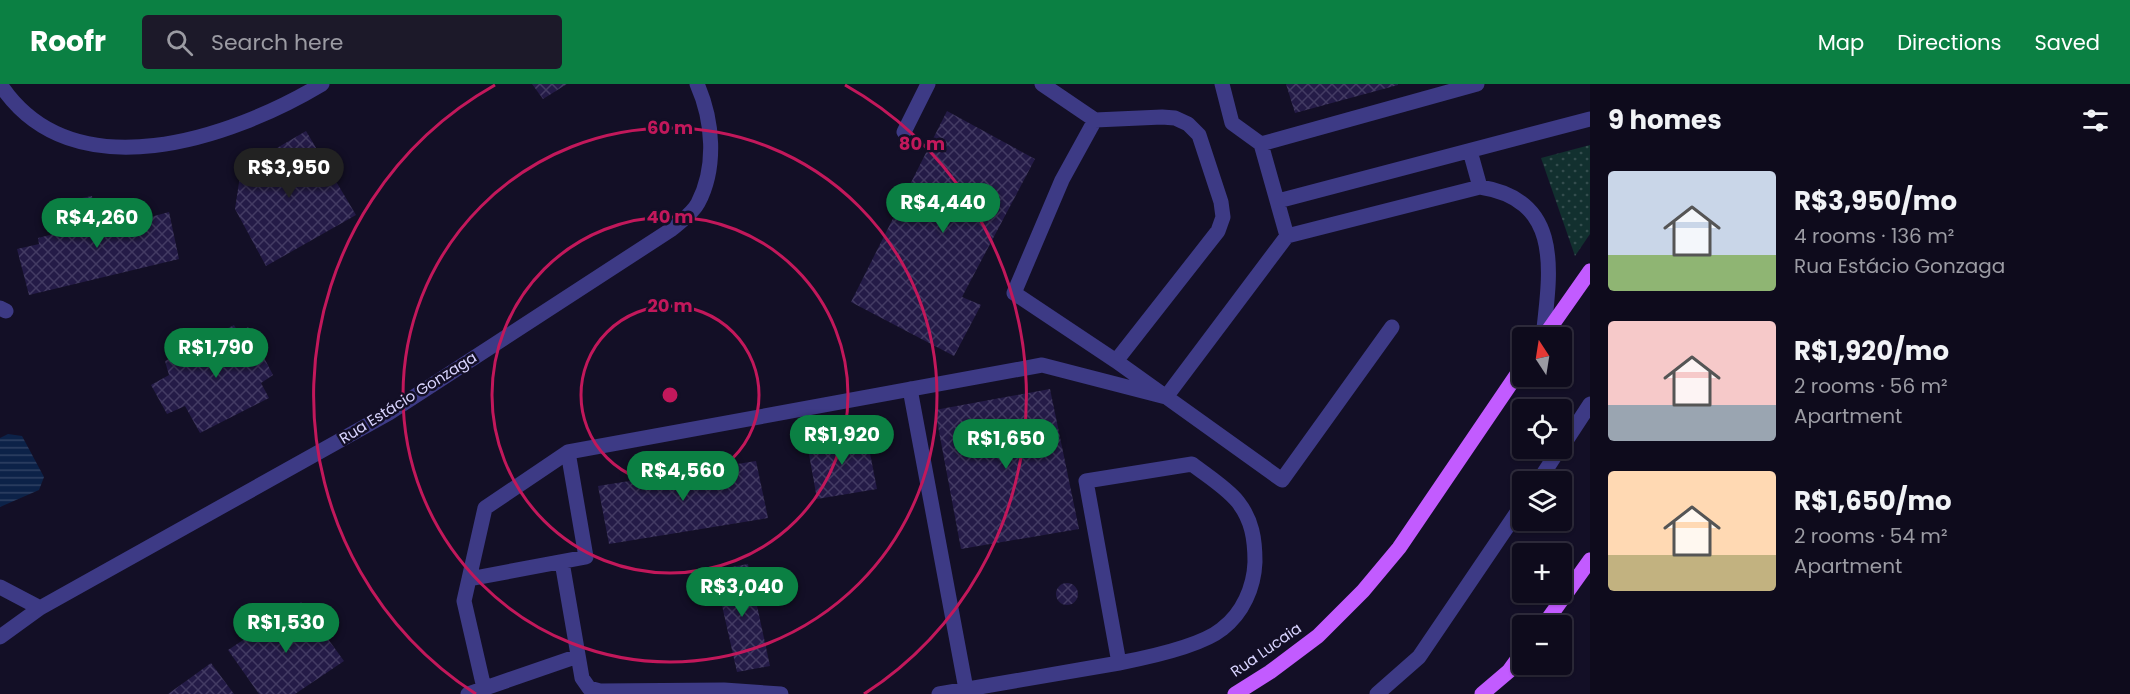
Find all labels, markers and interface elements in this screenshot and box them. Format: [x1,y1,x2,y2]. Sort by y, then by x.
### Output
search box [142,15,562,69]
text: Roofr [30,22,106,61]
icon: search [163,26,196,59]
text: Search here [211,27,344,58]
text: Map [1818,28,1864,57]
text: Directions [1897,28,2001,57]
text: Saved [2034,28,2100,57]
text: 9 homes [1608,102,1722,138]
icon: filters [2079,104,2112,137]
text: 60 m [647,115,693,140]
text: 80 m [899,131,945,156]
pin: R$3,950 [234,148,344,199]
text: R$3,950 [248,153,330,181]
pin: R$4,440 [888,183,998,234]
text: R$3,950/mo [1794,183,1957,219]
text: R$4,440 [900,188,986,216]
icon: home [1656,195,1728,267]
pin: R$4,260 [42,198,152,249]
text: R$4,260 [56,203,138,231]
text: 40 m [647,204,693,229]
text: 4 rooms · 136 m² [1794,222,1954,250]
text: Rua Estácio Gonzaga [1794,252,2005,280]
text: 20 m [648,293,692,318]
north arrow [1512,327,1572,387]
map controls [1512,327,1572,675]
pin: R$1,790 [161,328,271,379]
text: R$1,790 [178,333,254,361]
text: R$1,920/mo [1794,333,1949,369]
icon: home [1656,345,1728,417]
street label: Rua Estácio Gonzaga [335,347,481,448]
text: 2 rooms · 56 m² [1794,372,1948,400]
centre of rings [660,385,680,405]
button: locate [1512,399,1572,459]
text: Apartment [1794,402,1902,430]
pin: R$1,920 [787,415,897,466]
pin: R$1,650 [951,419,1061,470]
text: R$1,920 [804,420,880,448]
text: R$1,650 [967,424,1045,452]
pin: R$4,560 [628,451,738,502]
text: R$4,560 [641,456,725,484]
button: layers [1512,471,1572,531]
text: R$1,650/mo [1794,483,1952,519]
icon: home [1656,495,1728,567]
text: 2 rooms · 54 m² [1794,522,1948,550]
button: + [1512,543,1572,603]
text: Apartment [1794,552,1902,580]
pin: R$3,040 [687,567,797,618]
text: R$3,040 [700,572,784,600]
pin: R$1,530 [231,603,341,654]
text: R$1,530 [247,608,325,636]
button: − [1512,615,1572,675]
street label: Rua Lucaia [1226,617,1305,682]

